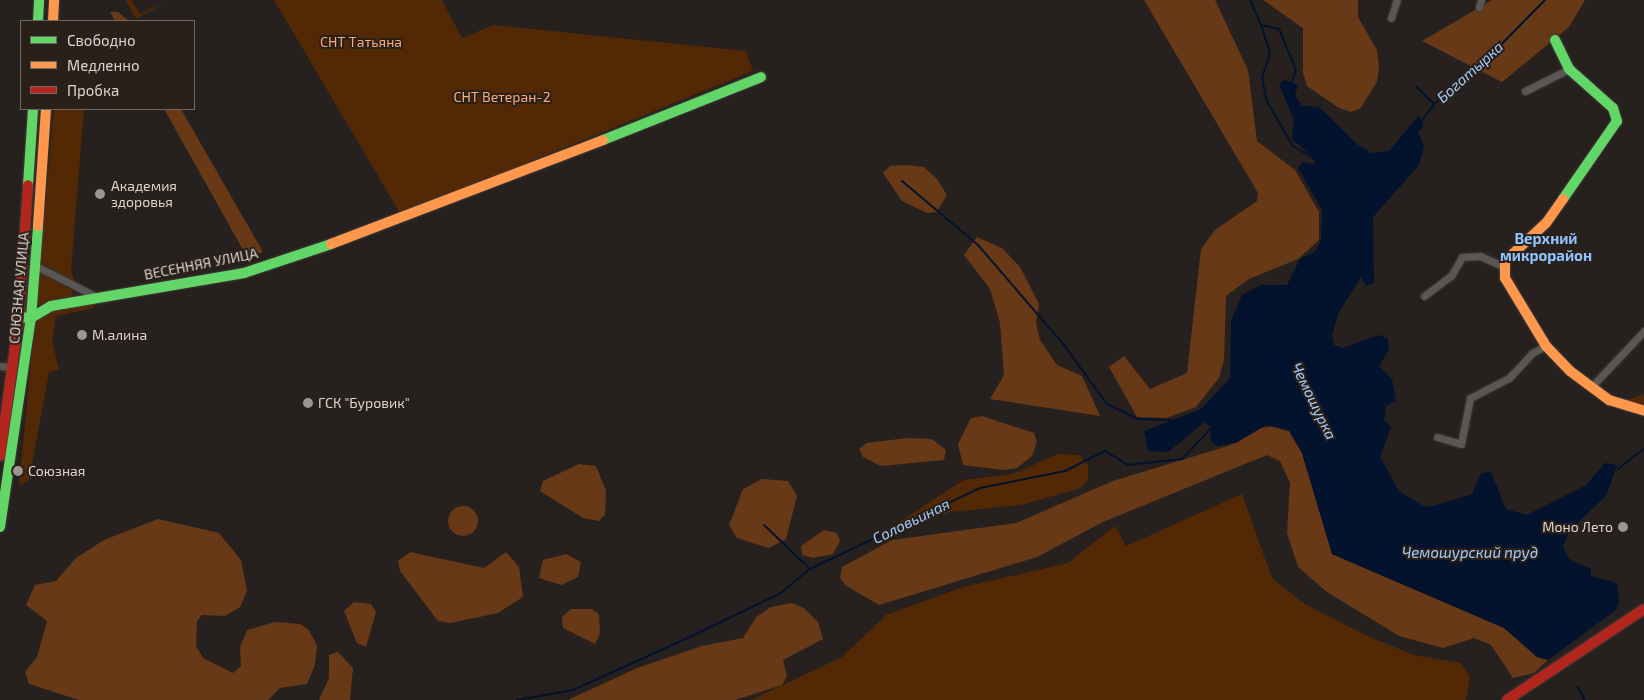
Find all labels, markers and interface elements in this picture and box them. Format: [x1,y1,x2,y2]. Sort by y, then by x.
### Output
legend [20,20,195,110]
text: Свободно [67,31,136,49]
park label: СНТ Татьяна [320,34,402,50]
water label: Богатырка [1433,38,1507,106]
text: Медленно [67,56,140,74]
text: Пробка [67,81,119,99]
park label: СНТ Ветеран-2 [453,89,551,105]
place label: Академия здоровья [111,178,177,210]
marker: Академия здоровья [93,187,107,201]
district label: Верхний микрорайон [1500,229,1592,264]
street label: СОЮЗНАЯ УЛИЦА [6,232,32,344]
street label: ВЕСЕННЯЯ УЛИЦА [143,245,259,283]
place label: М.алина [92,327,147,343]
marker: М.алина [76,329,88,341]
water label: Чемошурка [1288,360,1340,442]
place label: ГСК "Буровик" [318,395,410,411]
marker: ГСК "Буровик" [302,397,314,409]
place label: Союзная [28,463,85,479]
marker: Союзная [12,465,24,477]
water label: Соловьиная [870,495,952,547]
place label: Моно Лето [1542,519,1613,535]
marker: Моно Лето [1617,521,1629,533]
water label: Чемошурский пруд [1402,544,1538,562]

